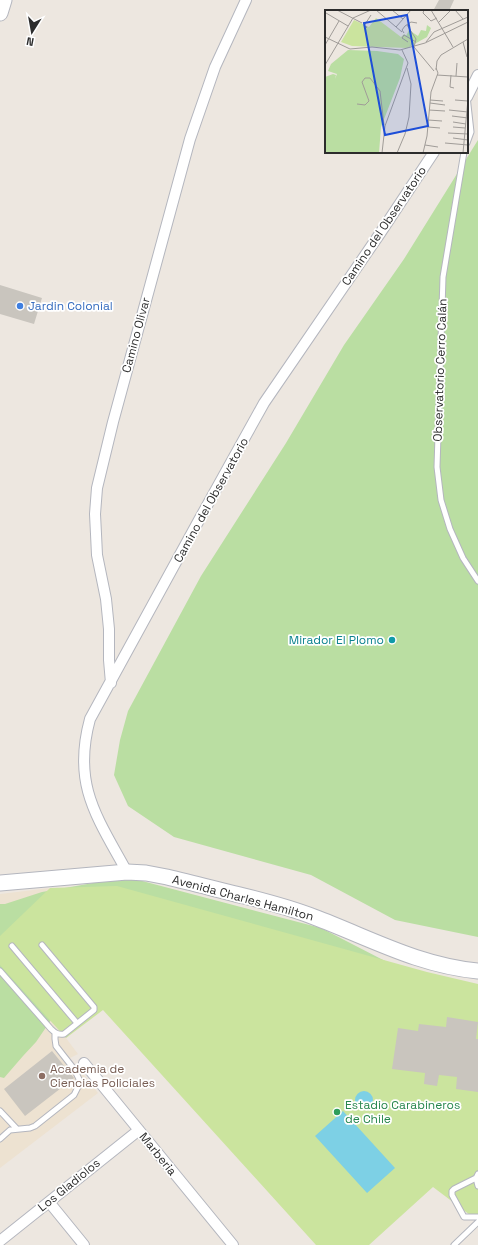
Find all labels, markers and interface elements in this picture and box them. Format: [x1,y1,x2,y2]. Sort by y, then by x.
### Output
inset map [325,10,468,153]
north arrow [12,12,52,52]
text: N [25,34,35,49]
street label: Camino del Observatorio [338,163,430,289]
street label: Camino Olivar [118,295,154,374]
place label: Jardin Colonial [28,298,113,314]
street label: Observatorio Cerro Calán [430,298,450,442]
marker: Jardin Colonial [15,301,25,311]
street label: Camino del Observatorio [170,435,252,565]
place label: Mirador El Plomo [289,632,384,648]
marker: Mirador El Plomo [387,635,397,645]
street label: Avenida Charles Hamilton [171,871,315,925]
place label: Academia de Ciencias Policiales [50,1061,155,1091]
marker: Academia de Ciencias Policiales [37,1071,47,1081]
place label: Estadio Carabineros de Chile [345,1097,460,1127]
marker: Estadio Carabineros de Chile [332,1107,342,1117]
street label: Marberia [136,1129,180,1179]
street label: Los Gladiolos [35,1155,103,1215]

